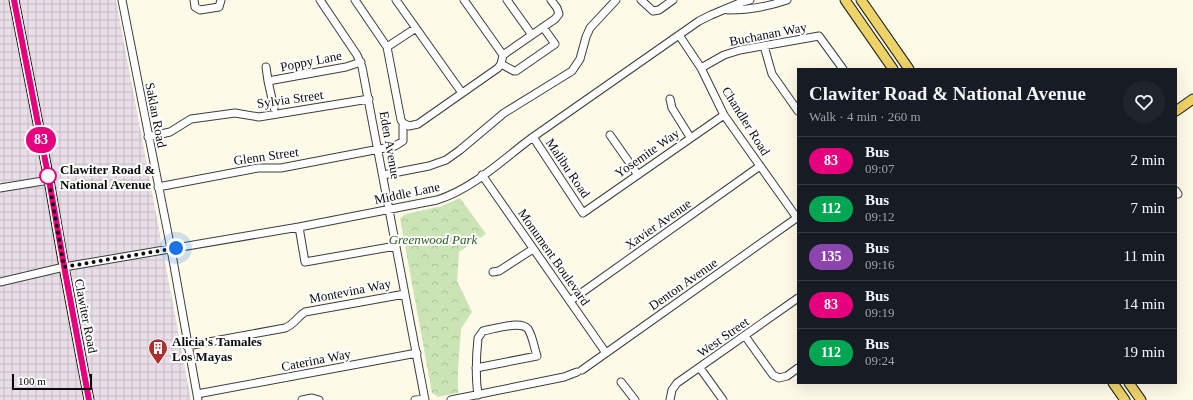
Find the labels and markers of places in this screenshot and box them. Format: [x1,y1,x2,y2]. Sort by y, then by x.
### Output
place label: Clawiter Road & National Avenue [60,162,155,192]
marker: Clawiter Road & National Avenue [39,167,57,185]
place label: Alicia's Tamales Los Mayas [172,334,262,364]
building icon: Alicia's Tamales Los Mayas [147,337,169,365]

